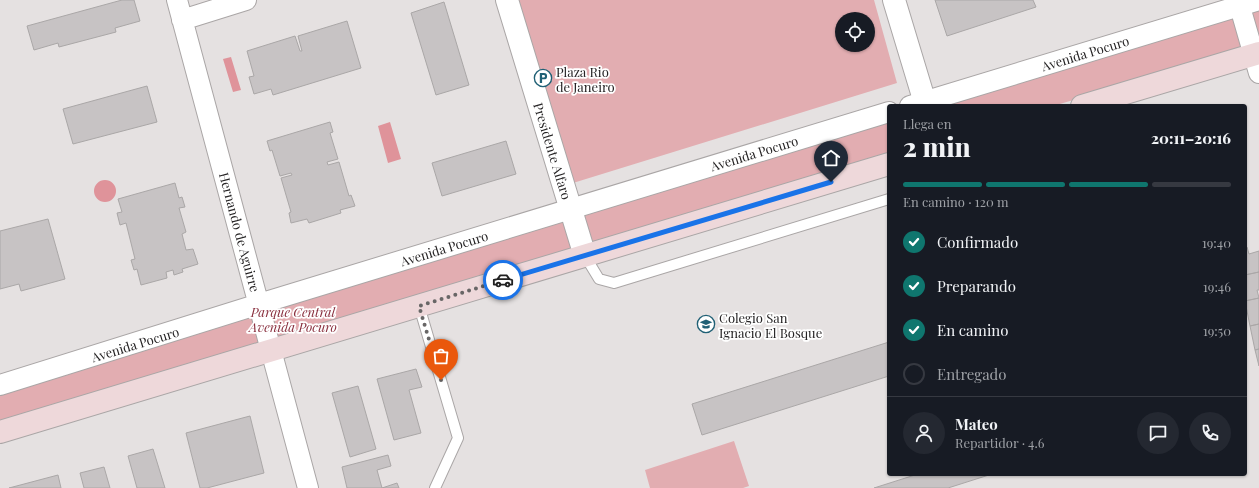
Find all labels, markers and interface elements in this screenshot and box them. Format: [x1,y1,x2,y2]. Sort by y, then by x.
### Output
map controls [835,12,875,52]
button: locate [835,12,875,52]
street label: Avenida Pocuro [1038,32,1131,75]
place label: Plaza Rio de Janeiro [556,63,615,95]
parking icon: Plaza Rio de Janeiro [533,68,553,88]
street label: Presidente Alfaro [530,100,576,202]
text: Llega en [903,115,951,132]
text: 20:11–20:16 [1151,128,1231,148]
text: 2 min [903,129,971,164]
street label: Avenida Pocuro [707,132,800,175]
pin [814,141,848,182]
icon: home [820,147,842,169]
street label: Hernando de Aguirre [216,170,264,294]
text: En camino · 120 m [903,193,1008,210]
street label: Avenida Pocuro [397,227,490,270]
icon: check [903,231,925,253]
text: Confirmado [937,232,1018,252]
text: 19:40 [1202,234,1231,251]
courier [483,260,523,300]
icon: car [492,269,514,291]
icon: check [903,275,925,297]
text: Preparando [937,276,1016,296]
text: 19:46 [1203,278,1231,295]
park label: Parque Central Avenida Pocuro [247,303,337,335]
place label: Colegio San Ignacio El Bosque [719,309,823,341]
school or university icon: Colegio San Ignacio El Bosque [696,314,716,334]
icon: check [903,319,925,341]
text: En camino [937,320,1008,340]
text: 19:50 [1203,322,1231,339]
street label: Avenida Pocuro [88,323,181,366]
pin [424,339,458,380]
icon: bag [430,345,452,367]
text: Entregado [937,364,1007,384]
button: person [903,412,945,454]
button: chat [1137,412,1179,454]
button: phone [1189,412,1231,454]
text: Mateo [955,414,998,434]
text: Repartidor · 4.6 [955,434,1044,451]

